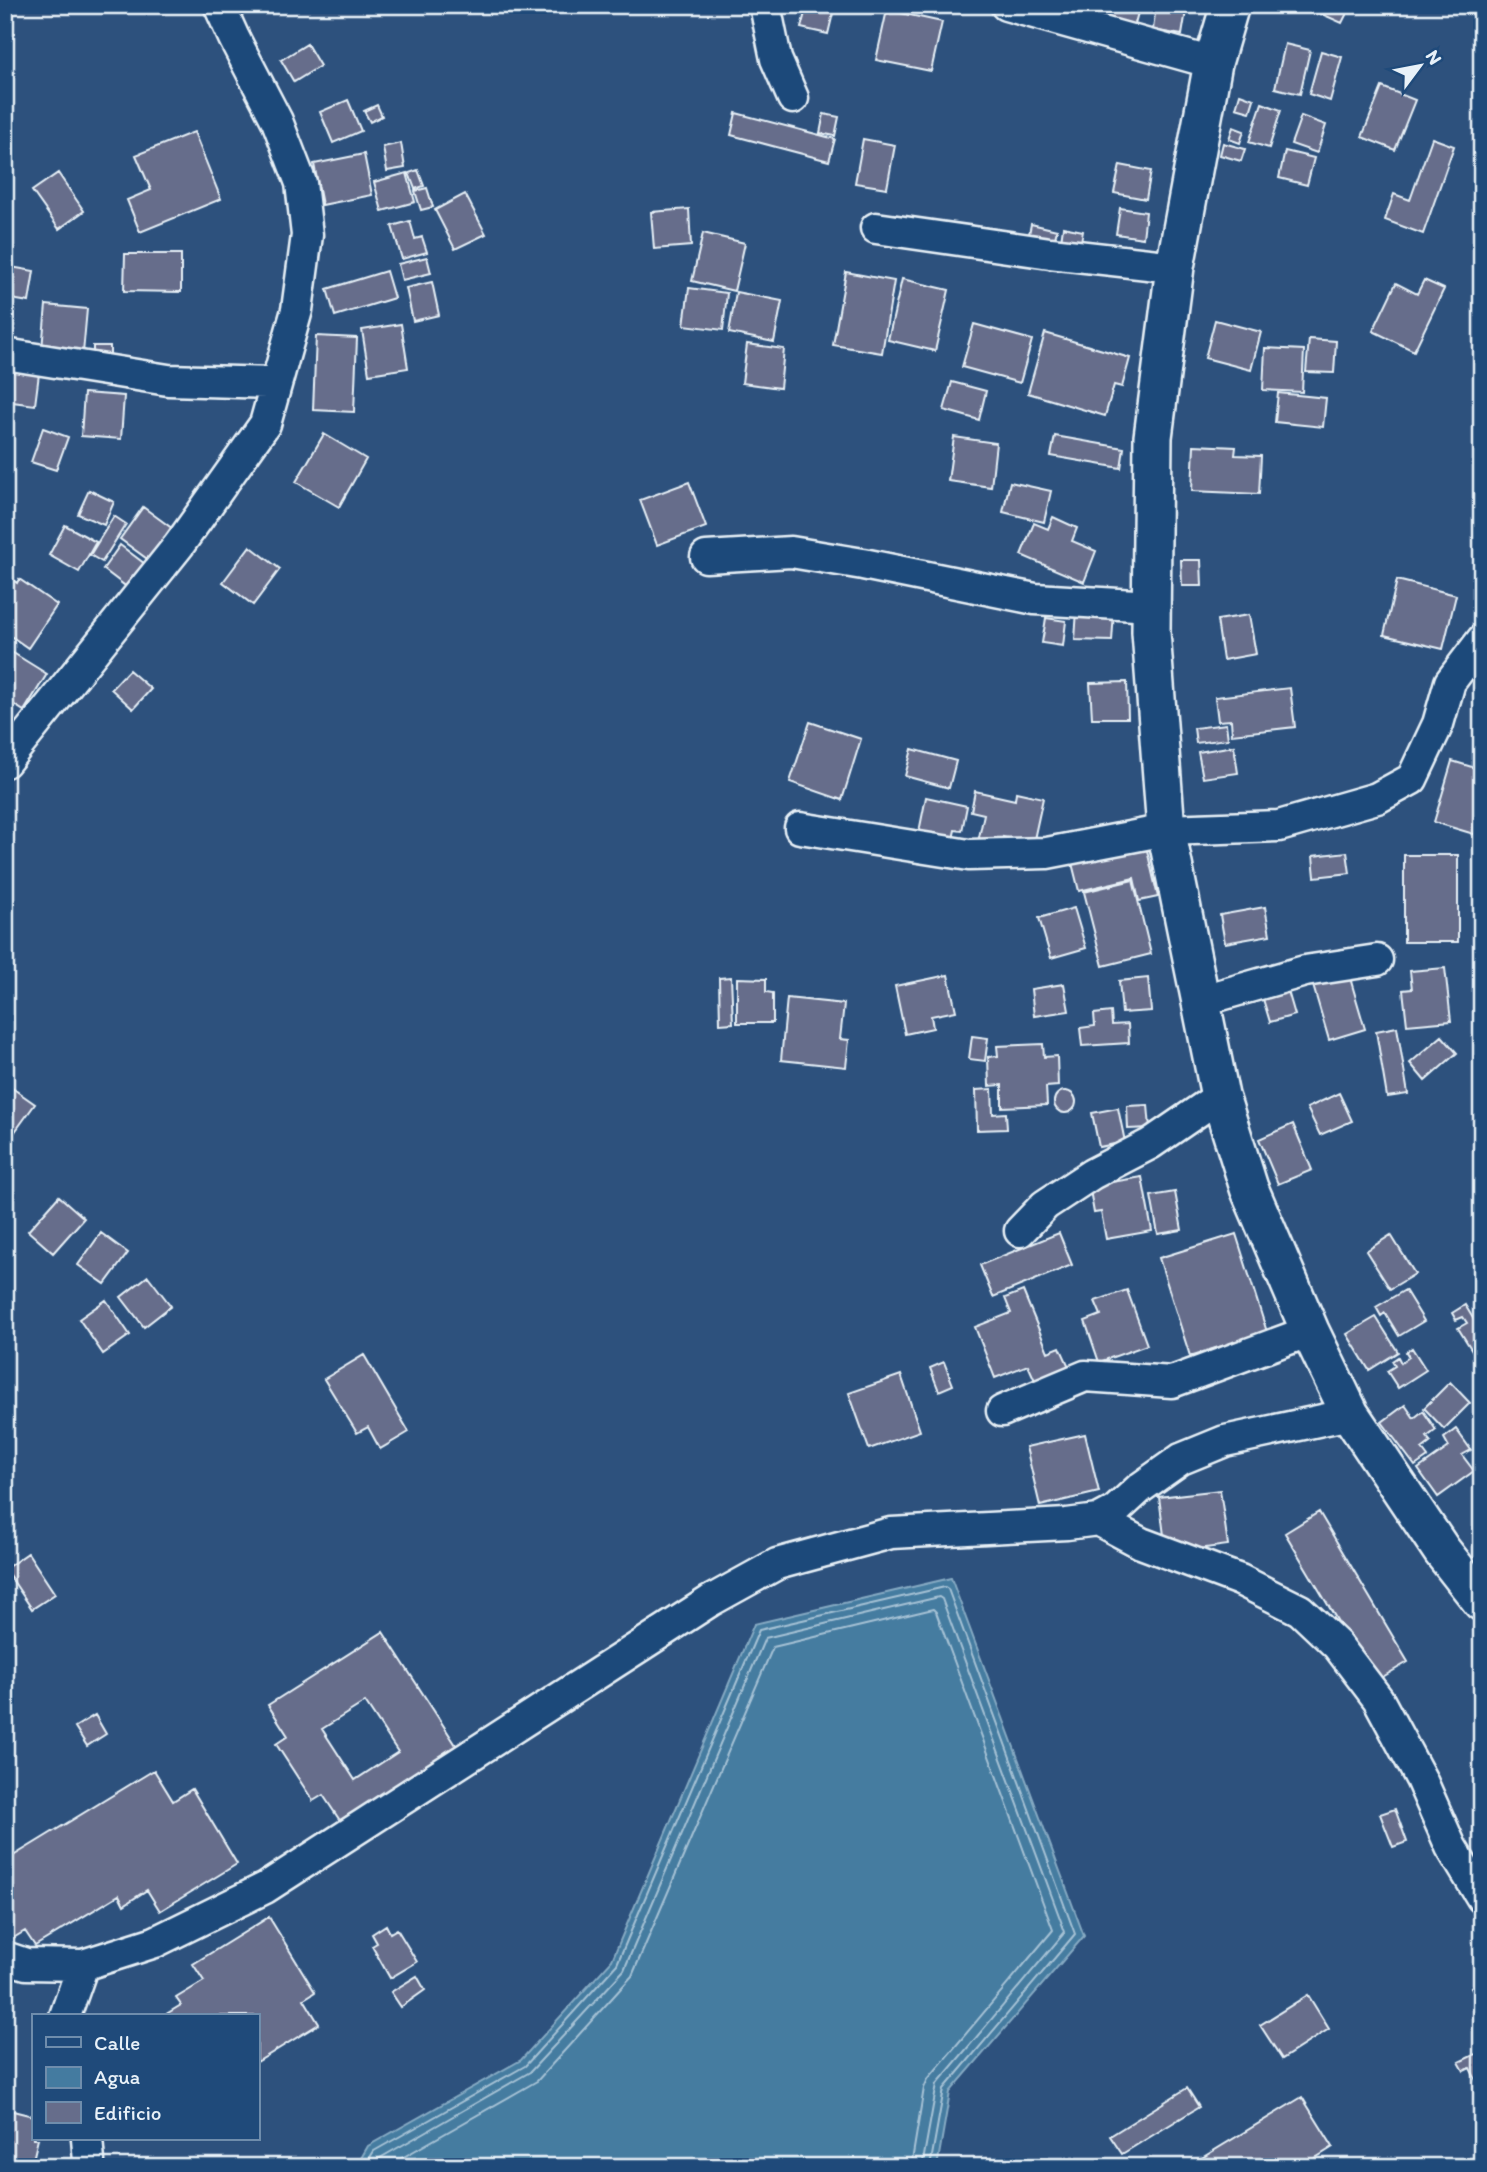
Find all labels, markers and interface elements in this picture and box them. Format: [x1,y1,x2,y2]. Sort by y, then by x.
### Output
north arrow [1386,32,1456,102]
text: N [1421,46,1447,69]
legend [32,2014,259,2140]
text: Calle [94,2030,140,2055]
text: Agua [94,2064,140,2089]
text: Edificio [94,2100,162,2125]

